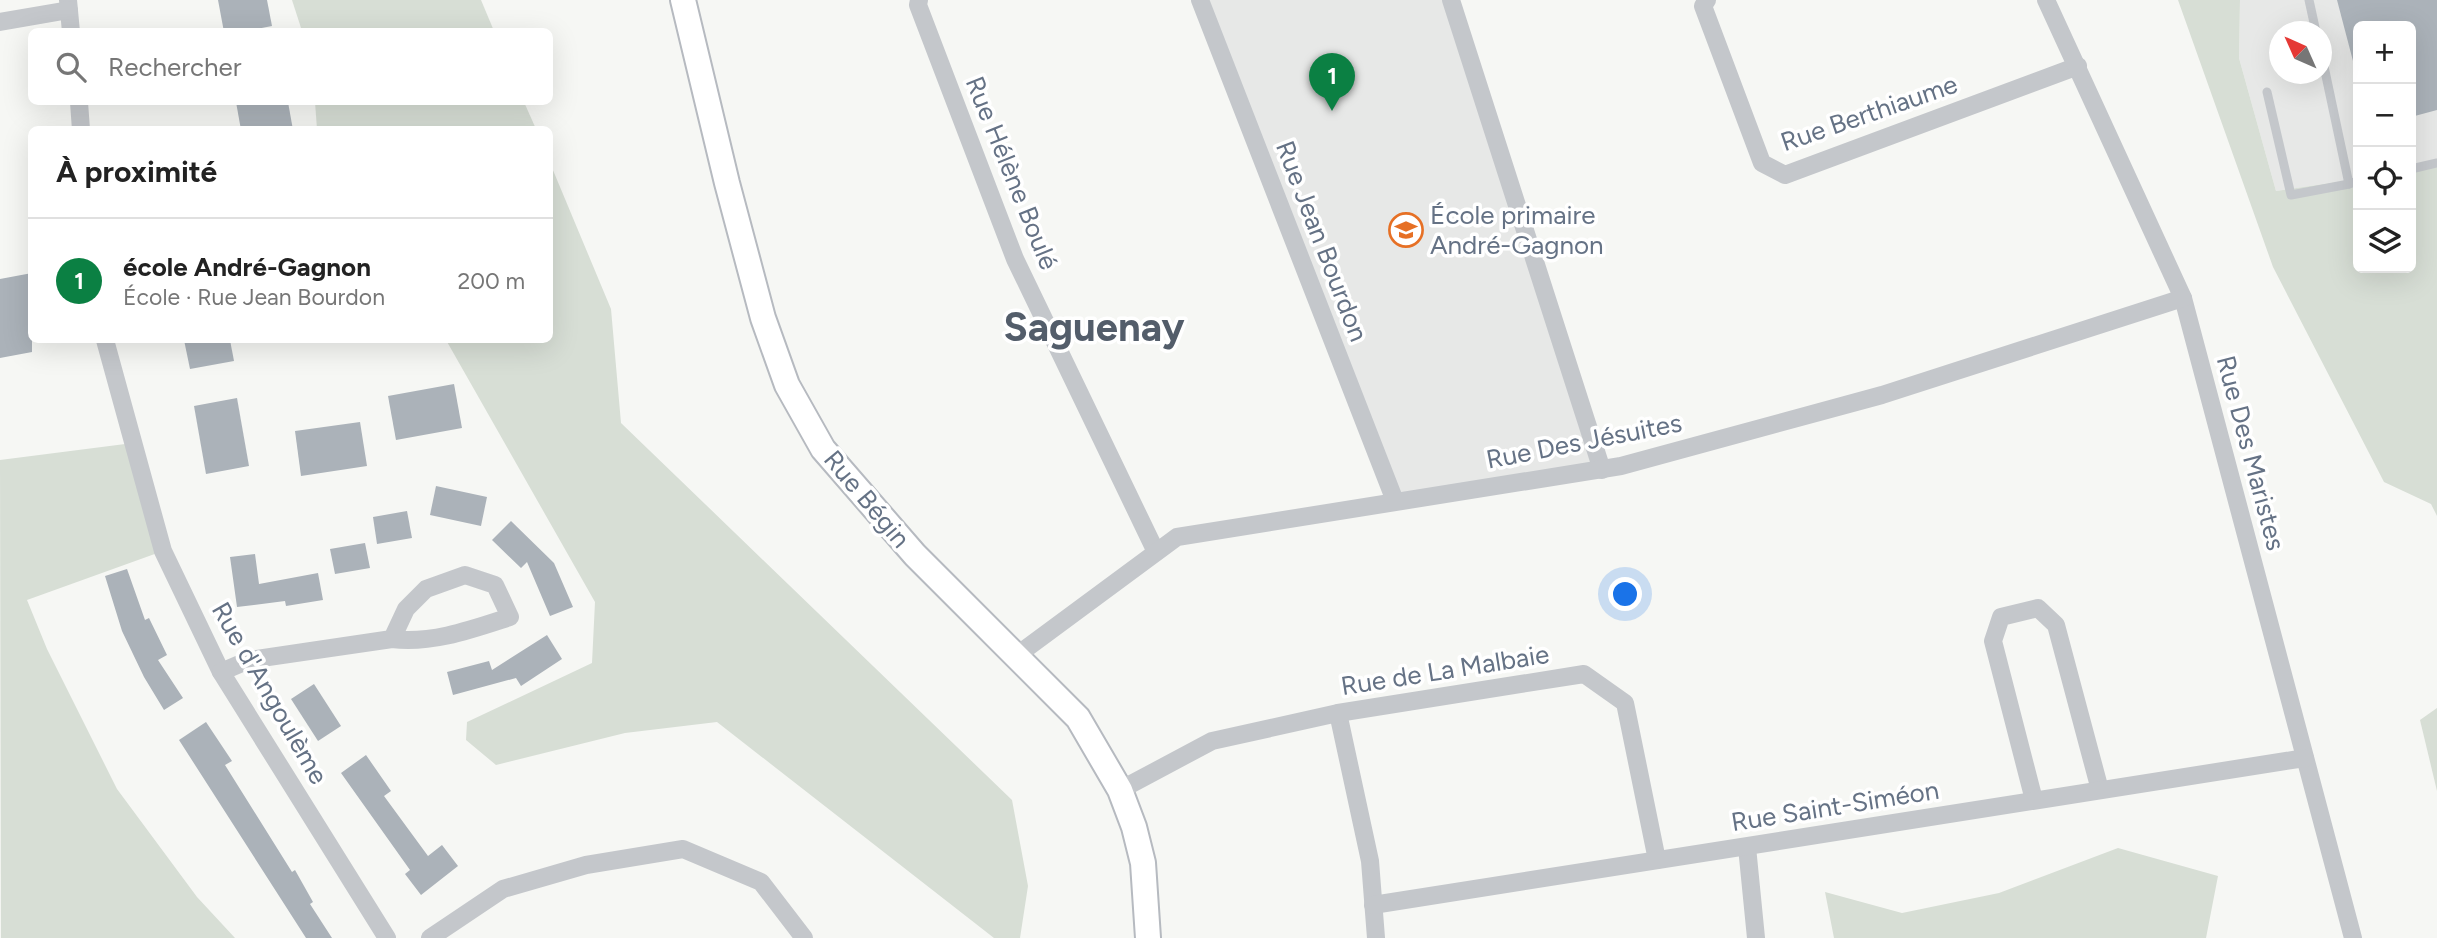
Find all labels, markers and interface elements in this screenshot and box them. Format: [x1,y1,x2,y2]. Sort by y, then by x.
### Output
north arrow [2269,21,2332,84]
map controls [2353,21,2416,273]
button: + [2353,21,2416,84]
search box [28,28,553,105]
icon: search [52,48,90,86]
text: Rechercher [108,51,242,83]
pin: 1 [1309,53,1355,111]
street label: Rue Berthiaume [1776,68,1962,158]
street label: Rue Hélène Boulé [959,72,1065,274]
button: − [2353,84,2416,147]
street label: Rue Jean Bourdon [1269,136,1375,346]
button: locate [2353,147,2416,210]
text: À proximité [56,153,217,190]
place label: École primaire André-Gagnon [1430,199,1604,261]
button: layers [2353,210,2416,273]
school or university icon: École primaire André-Gagnon [1387,211,1425,249]
text: école André-Gagnon [123,251,371,283]
text: 1 [74,267,84,295]
text: 200 m [457,267,525,295]
text: École · Rue Jean Bourdon [123,283,385,311]
district label: Saguenay [1003,303,1185,351]
street label: Rue Des Maristes [2210,352,2292,554]
street label: Rue Des Jésuites [1484,406,1684,476]
street label: Rue Bégin [817,444,917,554]
your location [1608,577,1642,611]
street label: Rue d'Angoulème [205,596,335,790]
street label: Rue de La Malbaie [1339,638,1551,702]
street label: Rue Saint-Siméon [1729,774,1941,838]

